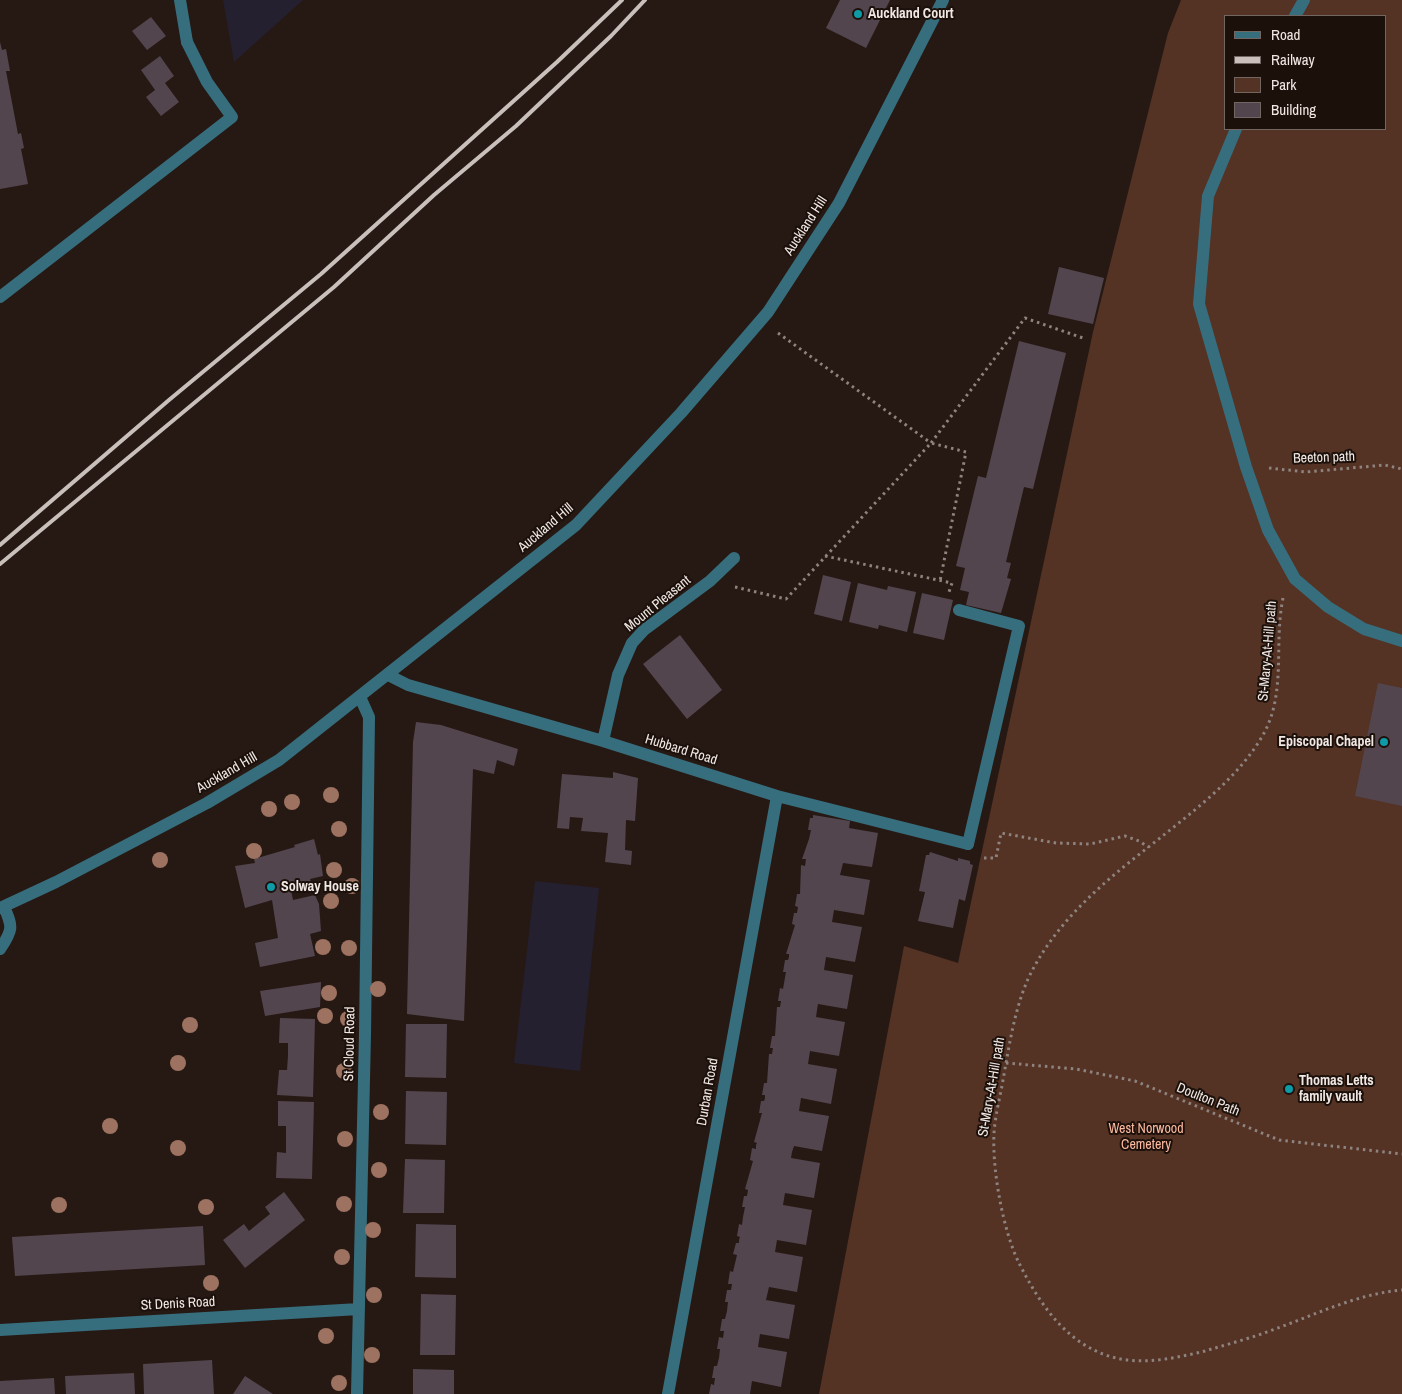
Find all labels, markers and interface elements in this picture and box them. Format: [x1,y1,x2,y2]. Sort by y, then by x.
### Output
place label: Auckland Court [868,6,953,22]
marker: Auckland Court [852,8,864,20]
legend [1224,15,1387,130]
text: Road [1271,24,1300,45]
text: Railway [1271,49,1315,70]
text: Park [1271,74,1296,95]
text: Building [1271,99,1316,120]
street label: Auckland Hill [781,193,831,259]
street label: Beeton path [1293,449,1355,467]
street label: Auckland Hill [515,500,577,556]
street label: Mount Pleasant [622,572,694,636]
street label: St-Mary-At-Hill path [1255,600,1281,702]
street label: Hubbard Road [643,731,719,769]
place label: Episcopal Chapel [1278,734,1374,750]
marker: Episcopal Chapel [1378,736,1390,748]
street label: Auckland Hill [194,749,260,797]
place label: Solway House [281,879,359,895]
marker: Solway House [265,881,277,893]
street label: St Cloud Road [341,1007,359,1081]
street label: St-Mary-At-Hill path [975,1036,1009,1138]
street label: Durban Road [694,1057,722,1127]
place label: Thomas Letts family vault [1299,1073,1374,1106]
street label: Doulton Path [1174,1080,1242,1120]
marker: Thomas Letts family vault [1283,1083,1295,1095]
park label: West Norwood Cemetery [1108,1121,1184,1154]
street label: St Denis Road [140,1294,216,1314]

